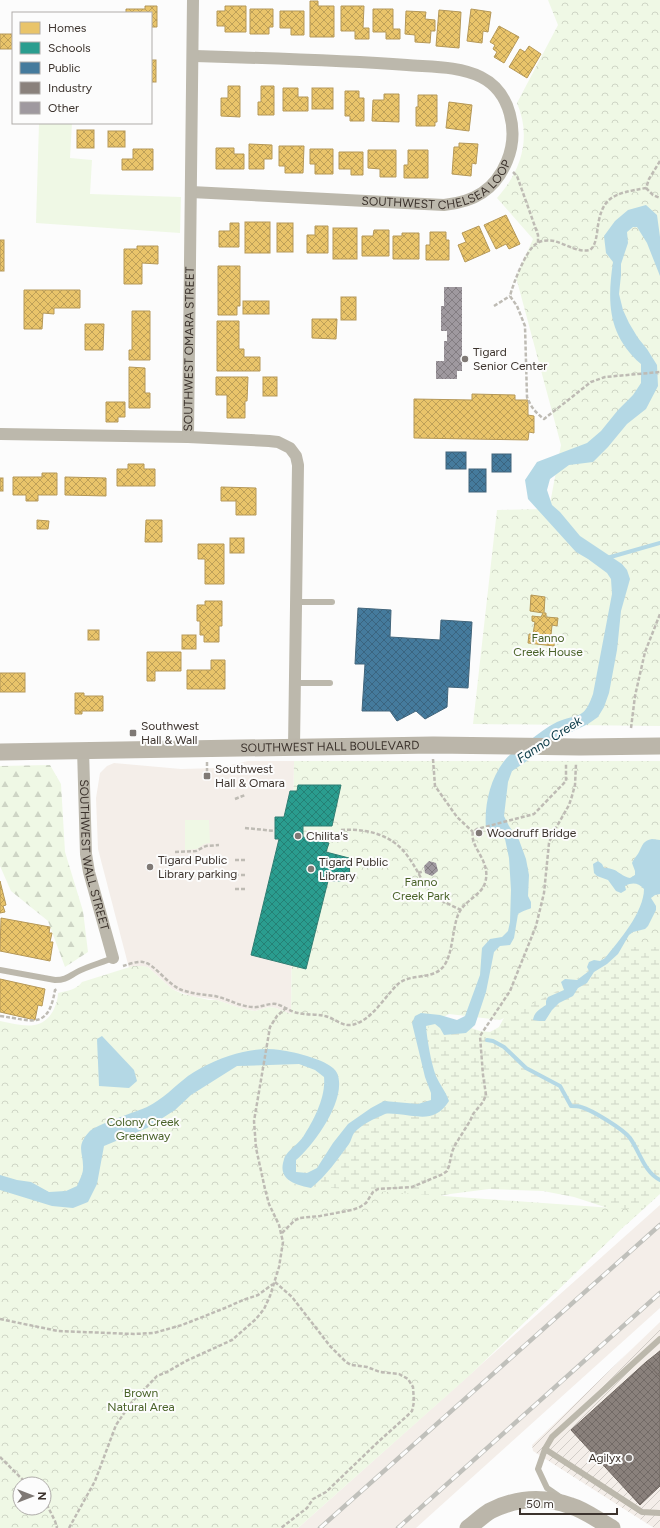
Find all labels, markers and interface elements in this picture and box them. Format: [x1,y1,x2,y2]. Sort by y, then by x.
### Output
legend [12,12,152,124]
text: Homes [48,21,87,35]
text: Schools [48,41,91,55]
text: Public [48,61,81,75]
text: Industry [48,81,93,95]
text: Other [48,101,79,115]
street label: SOUTHWEST CHELSEA LOOP [361,158,514,212]
street label: SOUTHWEST OMARA STREET [181,266,197,432]
place label: Tigard Senior Center [473,345,547,373]
marker: Tigard Senior Center [460,354,470,364]
park label: Fanno Creek House [513,631,583,659]
water label: Fanno Creek [514,713,585,766]
place label: Southwest Hall & Wall [141,719,200,747]
marker: Southwest Hall & Wall [128,728,138,738]
street label: SOUTHWEST HALL BOULEVARD [240,738,420,755]
place label: Southwest Hall & Omara [215,762,285,790]
marker: Southwest Hall & Omara [202,771,212,781]
street label: SOUTHWEST WALL STREET [77,779,112,932]
place label: Woodruff Bridge [487,826,577,840]
marker: Woodruff Bridge [474,828,484,838]
place label: Chilita's [306,829,349,843]
marker: Chilita's [293,831,303,841]
place label: Tigard Public Library parking [158,853,237,881]
place label: Tigard Public Library [319,855,389,883]
marker: Tigard Public Library parking [145,862,155,872]
marker: Tigard Public Library [306,864,316,874]
park label: Fanno Creek Park [392,875,450,903]
park label: Colony Creek Greenway [107,1115,180,1143]
park label: Brown Natural Area [107,1386,175,1414]
place label: Agilyx [588,1451,621,1465]
marker: Agilyx [624,1453,634,1463]
north arrow [12,1476,52,1516]
scale bar [520,1490,617,1516]
text: N [35,1492,48,1500]
text: 50 m [526,1497,554,1511]

